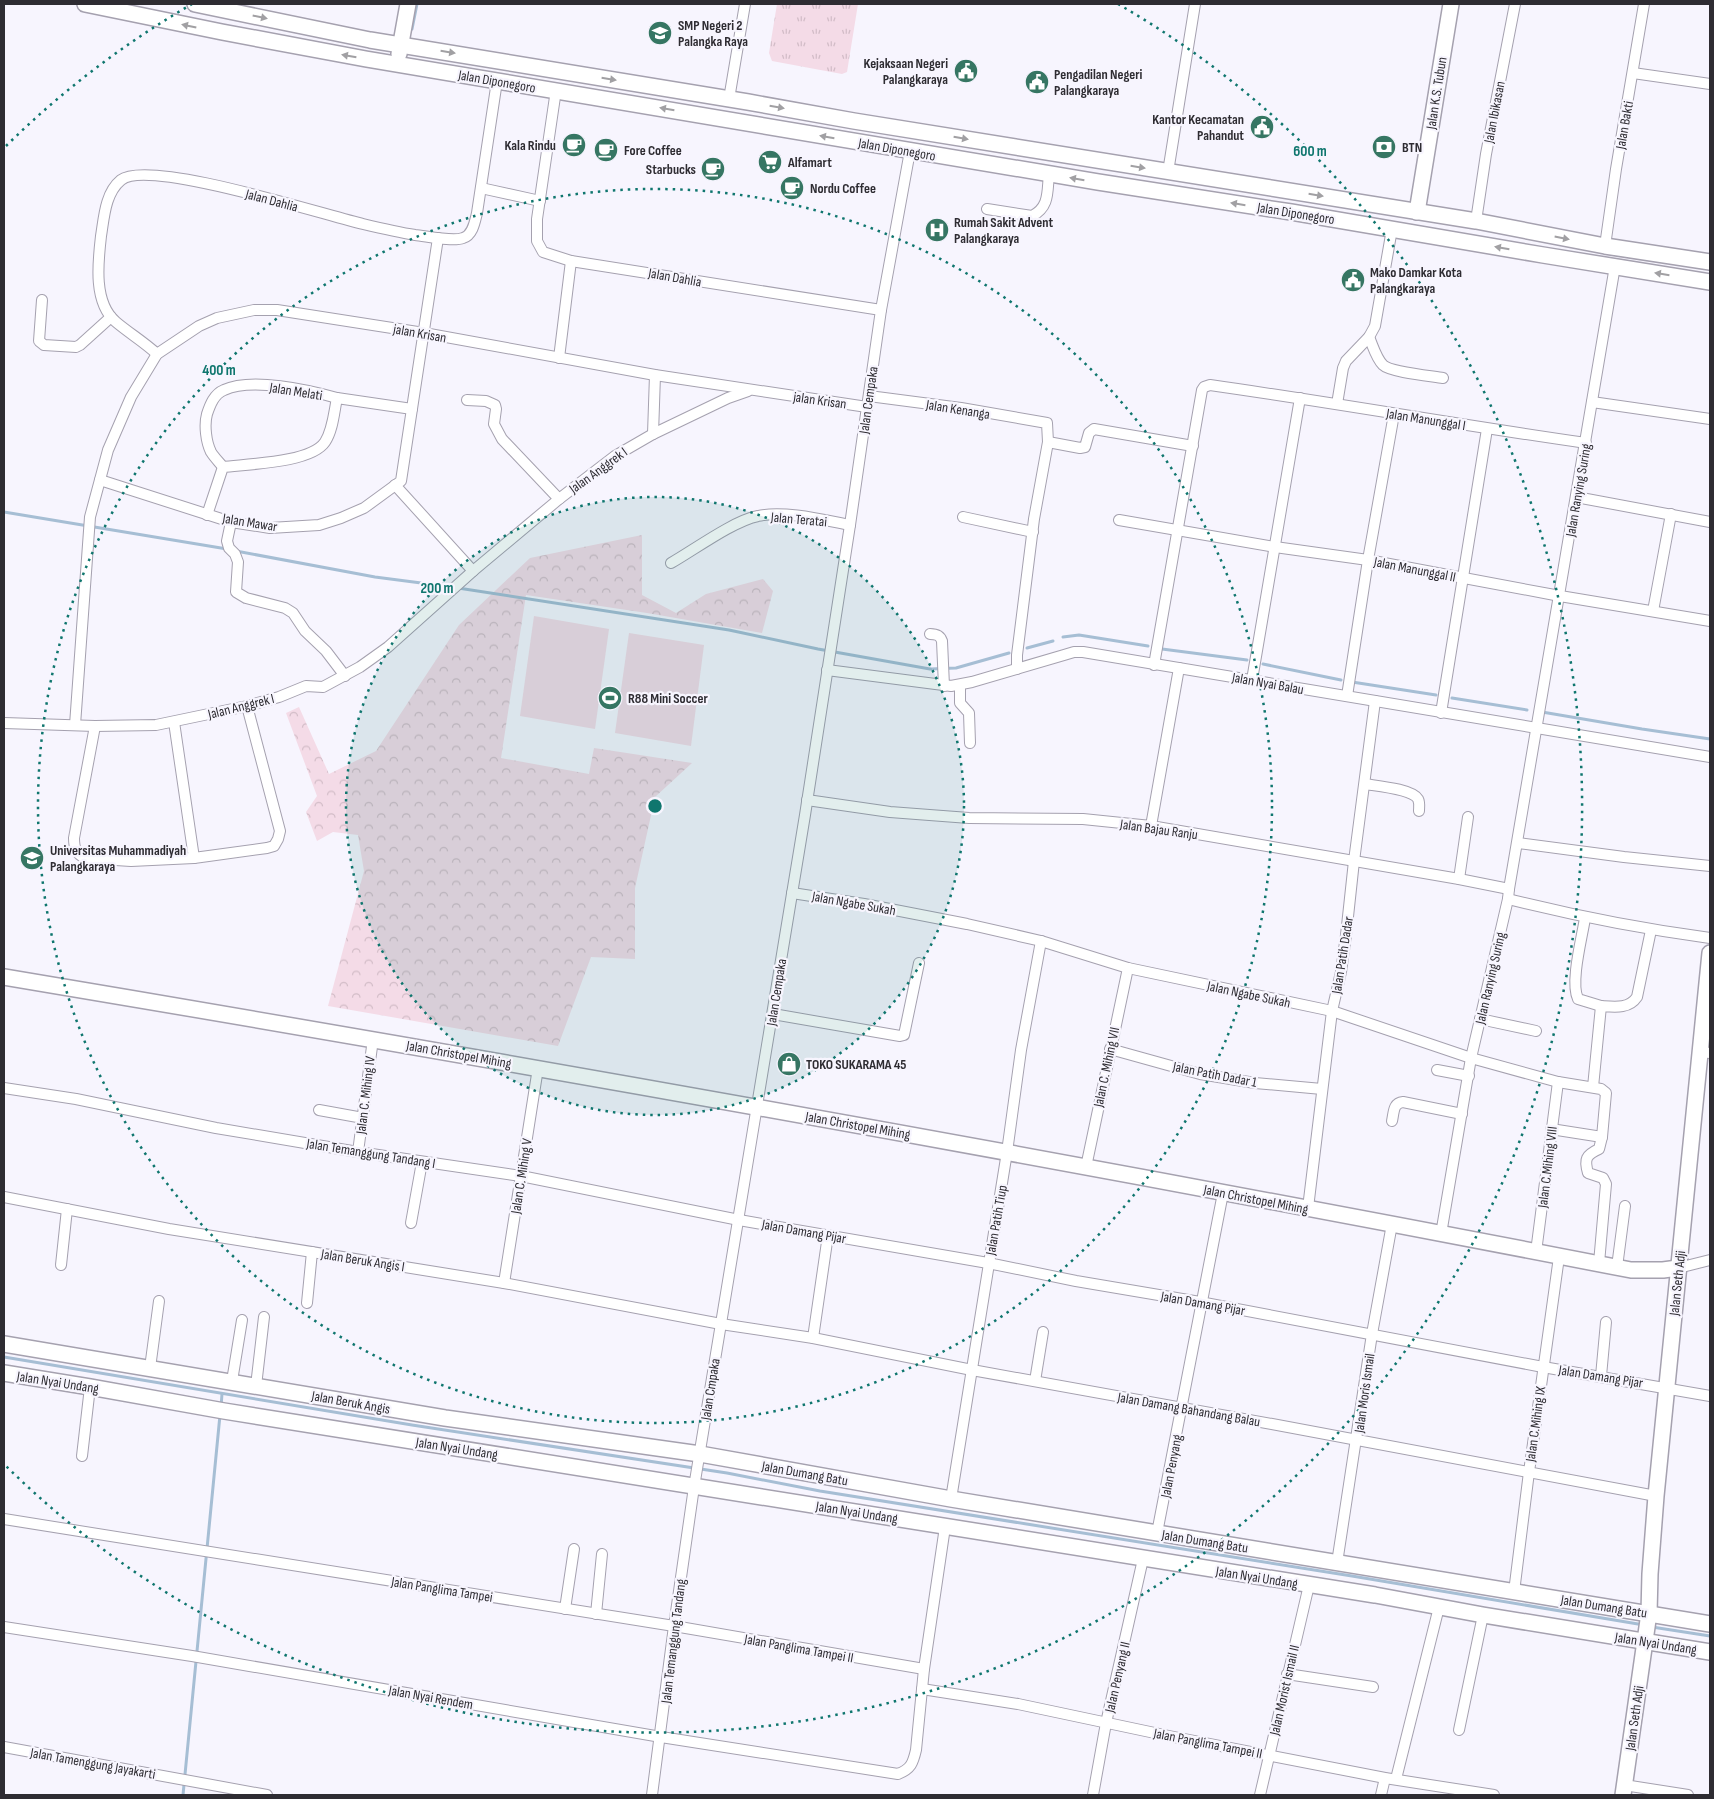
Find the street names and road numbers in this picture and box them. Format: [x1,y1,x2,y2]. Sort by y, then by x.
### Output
street label: Jalan K.S. Tubun [1422,56,1451,131]
street label: Jalan Diponegoro [456,66,537,97]
street label: Jalan Ibikasan [1480,80,1509,146]
street label: Jalan Bakti [1612,100,1637,151]
street label: Jalan Diponegoro [856,134,937,165]
street label: Jalan Dahlia [243,185,300,216]
street label: Jalan Diponegoro [1255,199,1336,228]
street label: Jalan Dahlia [646,264,703,291]
street label: jalan Krisan [391,320,448,346]
street label: Jalan Cempaka [855,365,882,436]
street label: Jalan Melati [267,379,324,404]
street label: jalan Krisan [791,388,848,413]
street label: Jalan Kenanga [924,396,991,423]
street label: Jalan Manunggal I [1384,405,1467,434]
street label: Jalan Ranying Suring [1562,442,1595,539]
street label: Jalan Anggrek I [565,444,631,498]
street label: Jalan Teratai [769,508,828,530]
street label: Jalan Mawar [220,510,279,535]
street label: Jalan Manunggal II [1372,553,1457,586]
street label: Jalan Nyai Balau [1230,669,1305,698]
street label: Jalan Anggrek I [205,690,276,723]
street label: Jalan Bajau Ranju [1118,816,1199,843]
street label: Jalan Ngabe Sukah [810,888,897,919]
street label: Jalan Patih Dadar [1328,915,1357,996]
street label: Jalan Ranying Suring [1471,930,1509,1027]
street label: Jalan Cempaka [763,957,790,1028]
street label: Jalan Ngabe Sukah [1205,977,1292,1012]
street label: Jalan C. Mihing VII [1090,1026,1123,1110]
street label: Jalan Christopel Mihing [404,1037,513,1072]
street label: Jalan C. Mihing IV [352,1054,379,1136]
street label: Jalan Patih Dadar 1 [1170,1058,1258,1091]
street label: Jalan Christopel Mihing [803,1108,912,1143]
street label: Jalan C.Mihing VIII [1534,1125,1561,1210]
street label: Jalan Temanggung Tandang I [304,1135,436,1172]
street label: Jalan C. Mihing V [507,1137,536,1216]
street label: Jalan Christopel Mihing [1201,1181,1310,1218]
street label: Jalan Patih Tiup [982,1184,1011,1257]
street label: Jalan Damang Pijar [759,1216,847,1247]
street label: Jalan Beruk Angis I [319,1245,406,1275]
street label: Jalan Seth Adji [1666,1250,1689,1317]
street label: Jalan Damang Pijar [1158,1288,1246,1319]
street label: Jalan Moris Ismail [1350,1352,1378,1435]
street label: Jalan Cmpaka [697,1357,724,1422]
street label: Jalan Damang Pijar [1556,1361,1644,1392]
street label: Jalan Nyai Undang [15,1367,101,1397]
street label: Jalan C.Mihing IX [1522,1385,1549,1464]
street label: Jalan Beruk Angis [309,1387,391,1418]
street label: Jalan Damang Bahandang Balau [1115,1388,1262,1430]
street label: Jalan Nyai Undang [414,1433,500,1463]
street label: Jalan Penyang [1157,1433,1186,1500]
street label: Jalan Dumang Batu [760,1457,849,1489]
street label: Jalan Nyai Undang [814,1497,900,1527]
street label: Jalan Dumang Batu [1160,1526,1249,1557]
street label: Jalan Nyai Undang [1214,1562,1300,1592]
street label: Jalan Panglima Tampei [389,1573,494,1606]
street label: Jalan Temanggung Tandang [657,1578,690,1705]
street label: Jalan Dumang Batu [1559,1591,1648,1622]
street label: Jalan Nyai Undang [1613,1628,1699,1658]
street label: Jalan Panglima Tampei II [742,1630,855,1666]
street label: Jalan Penyang II [1101,1640,1134,1715]
street label: Jalan Morist Ismail II [1266,1643,1303,1738]
street label: Jalan Nyai Rendem [386,1682,474,1713]
street label: Jalan Seth Adji [1621,1685,1647,1753]
street label: Jalan Panglima Tampei II [1151,1724,1264,1762]
street label: Jalan Tamenggung Jayakarti [28,1744,157,1783]

